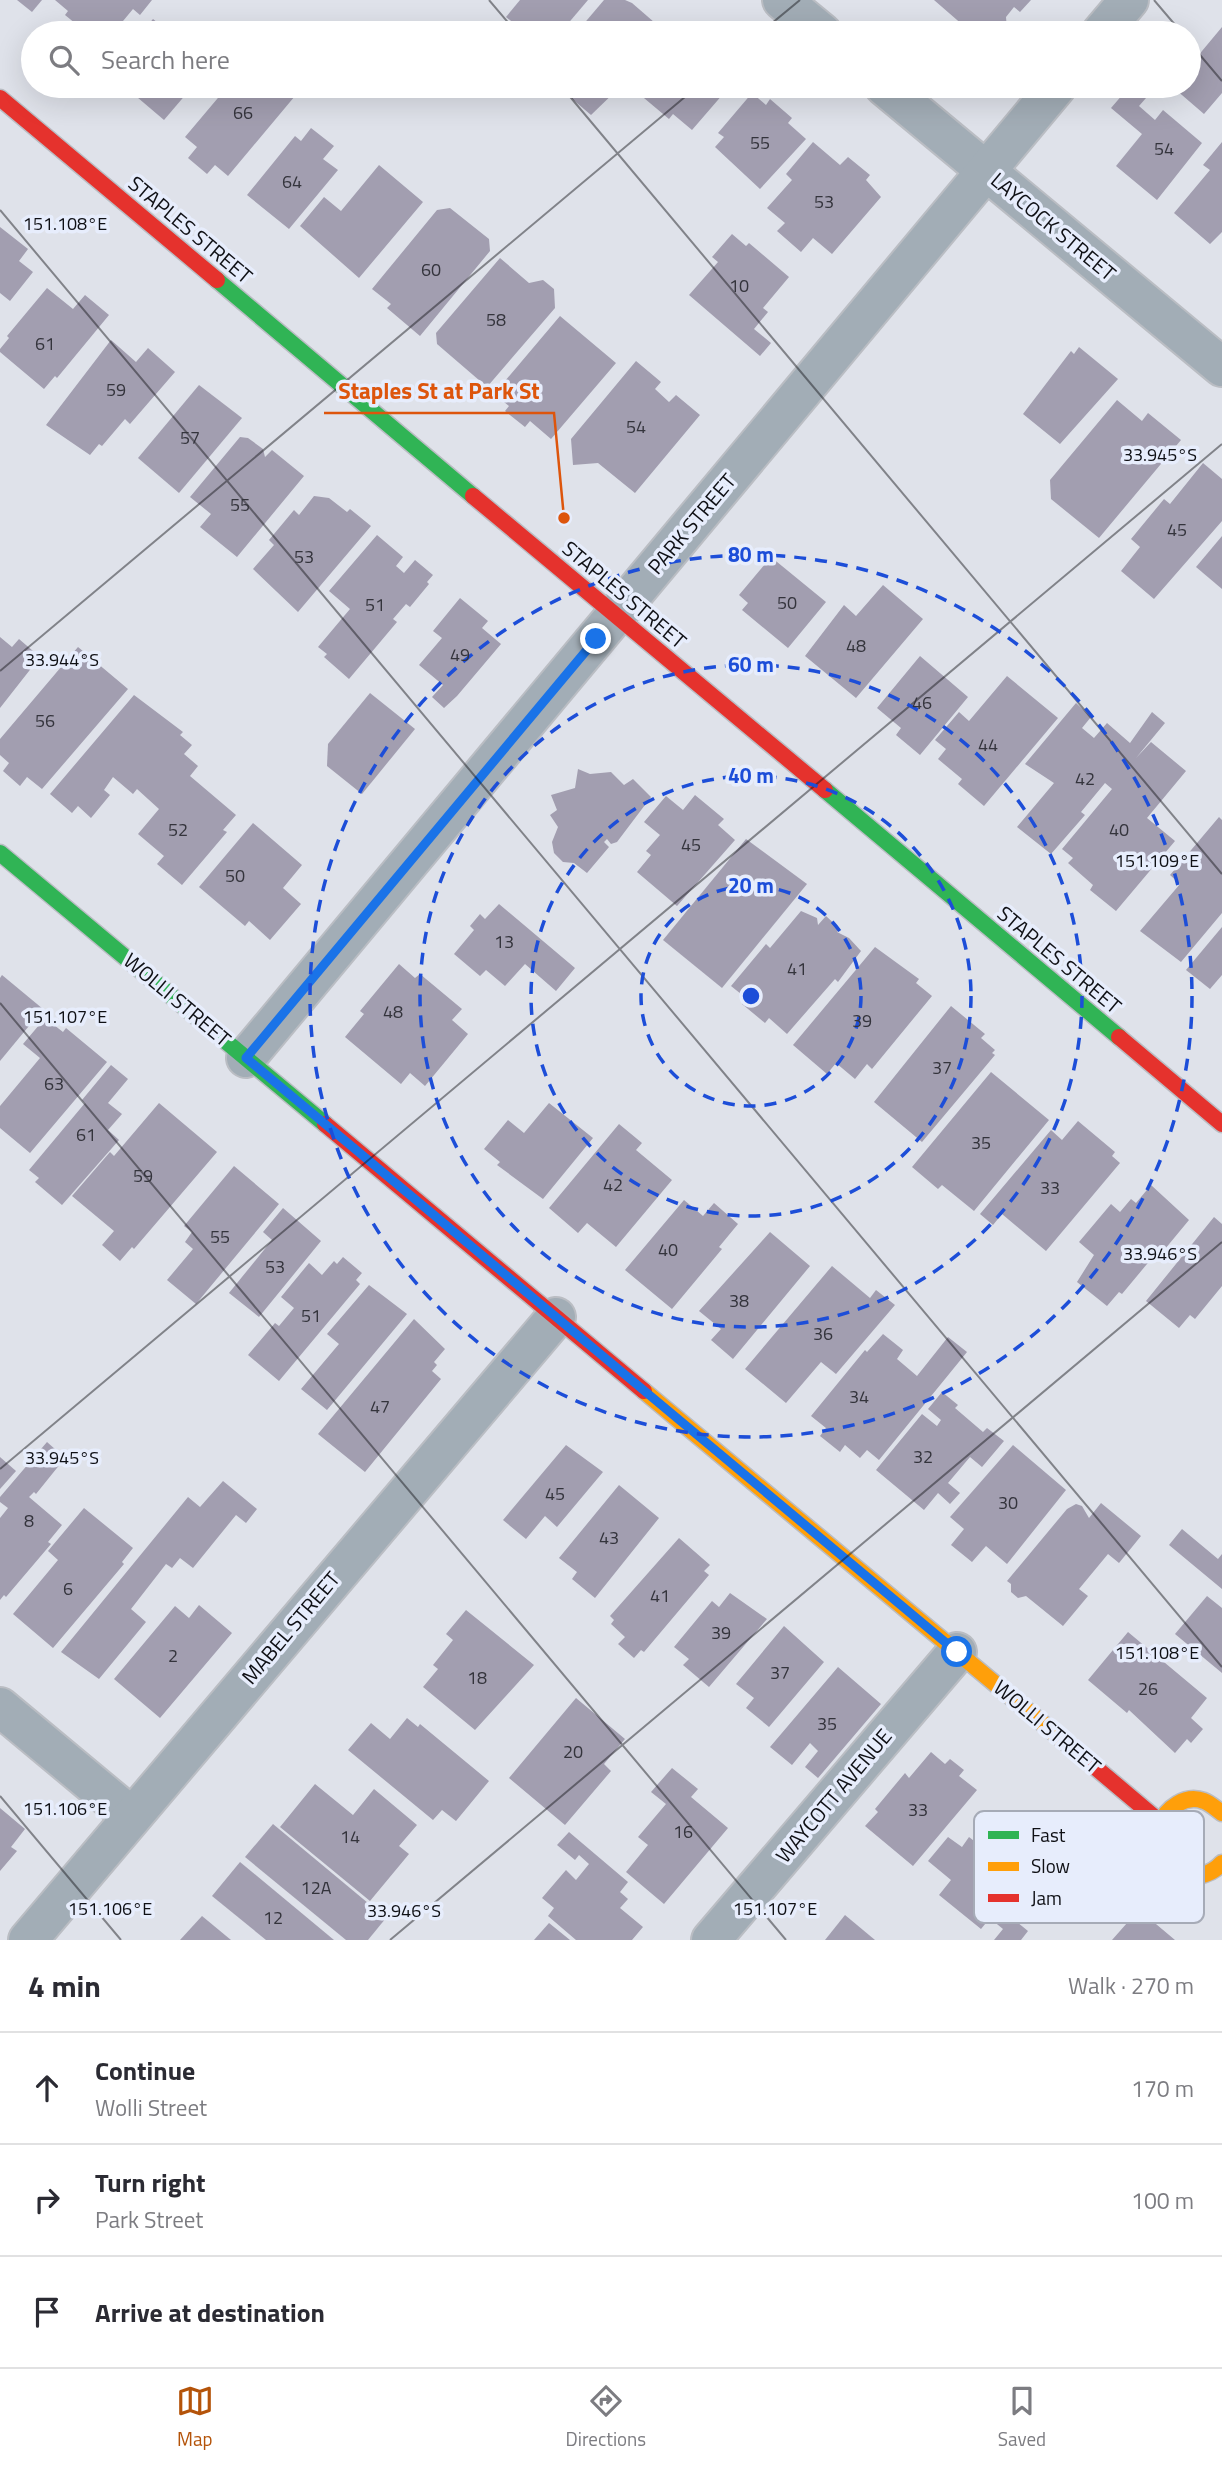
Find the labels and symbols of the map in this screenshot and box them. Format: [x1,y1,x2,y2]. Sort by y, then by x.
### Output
house number: 66 [233,99,253,126]
house number: 55 [750,129,770,156]
house number: 54 [1154,135,1174,162]
street label: LAYCOCK STREET [984,164,1123,288]
street label: STAPLES STREET [121,168,260,291]
house number: 64 [282,168,302,195]
house number: 53 [814,188,834,215]
text: 151.108°E [23,210,107,237]
house number: 60 [421,256,441,283]
house number: 10 [729,272,749,299]
house number: 58 [486,306,506,333]
house number: 61 [35,330,55,357]
callout: Staples St at Park St [324,369,554,413]
text: Staples St at Park St [338,373,540,408]
house number: 59 [106,376,126,403]
house number: 54 [626,413,646,440]
house number: 57 [180,424,200,451]
text: 33.945°S [1123,441,1197,468]
street label: PARK STREET [639,466,743,581]
house number: 55 [230,491,250,518]
house number: 45 [1167,516,1187,543]
street label: STAPLES STREET [555,533,694,656]
text: 80 m [728,538,774,570]
house number: 53 [294,543,314,570]
house number: 50 [777,589,797,616]
house number: 51 [365,591,385,618]
route end [580,623,611,654]
house number: 48 [846,632,866,659]
house number: 49 [450,641,470,668]
text: 33.944°S [25,646,99,673]
text: 60 m [728,648,774,680]
house number: 46 [912,689,932,716]
house number: 56 [35,707,55,734]
house number: 44 [978,731,998,758]
text: 40 m [728,759,774,791]
house number: 42 [1075,765,1095,792]
house number: 52 [168,816,188,843]
house number: 40 [1109,816,1129,843]
house number: 45 [681,831,701,858]
text: 151.109°E [1115,847,1199,874]
house number: 50 [225,862,245,889]
text: 20 m [728,869,774,901]
street label: STAPLES STREET [990,898,1129,1021]
house number: 13 [494,928,514,955]
street label: WOLLI STREET [117,945,238,1054]
house number: 41 [787,955,807,982]
centre of rings [739,984,763,1008]
house number: 48 [383,998,403,1025]
text: 151.107°E [23,1003,107,1030]
house number: 39 [852,1007,872,1034]
house number: 37 [932,1054,952,1081]
house number: 63 [44,1070,64,1097]
house number: 61 [76,1121,96,1148]
house number: 35 [971,1129,991,1156]
house number: 59 [133,1162,153,1189]
house number: 42 [603,1171,623,1198]
house number: 33 [1040,1174,1060,1201]
house number: 55 [210,1223,230,1250]
house number: 40 [658,1236,678,1263]
text: 33.946°S [1123,1240,1197,1267]
house number: 53 [265,1253,285,1280]
house number: 38 [729,1287,749,1314]
house number: 51 [301,1302,321,1329]
house number: 36 [813,1320,833,1347]
house number: 34 [849,1383,869,1410]
house number: 47 [370,1393,390,1420]
house number: 32 [913,1443,933,1470]
text: 33.945°S [25,1444,99,1471]
house number: 45 [545,1480,565,1507]
house number: 30 [998,1489,1018,1516]
house number: 8 [24,1507,34,1534]
house number: 43 [599,1524,619,1551]
street label: MABEL STREET [233,1564,347,1691]
house number: 6 [63,1575,73,1602]
house number: 41 [650,1582,670,1609]
house number: 39 [711,1619,731,1646]
route start [941,1636,972,1667]
text: 151.108°E [1115,1639,1199,1666]
house number: 2 [168,1642,178,1669]
house number: 37 [770,1659,790,1686]
house number: 18 [467,1664,487,1691]
street label: WOLLI STREET [987,1672,1108,1781]
house number: 26 [1138,1675,1158,1702]
house number: 35 [817,1710,837,1737]
street label: WAYCOTT AVENUE [767,1721,899,1870]
house number: 20 [563,1738,583,1765]
text: 151.106°E [23,1795,107,1822]
house number: 33 [908,1796,928,1823]
legend [974,1811,1204,1923]
house number: 16 [673,1818,693,1845]
text: Fast [1031,1820,1066,1849]
house number: 14 [340,1823,360,1850]
text: Slow [1031,1851,1070,1880]
house number: 12A [301,1874,332,1901]
text: Jam [1031,1883,1062,1912]
text: 151.106°E [68,1895,152,1922]
text: 151.107°E [733,1895,817,1922]
text: 33.946°S [367,1897,441,1924]
house number: 12 [263,1904,283,1931]

